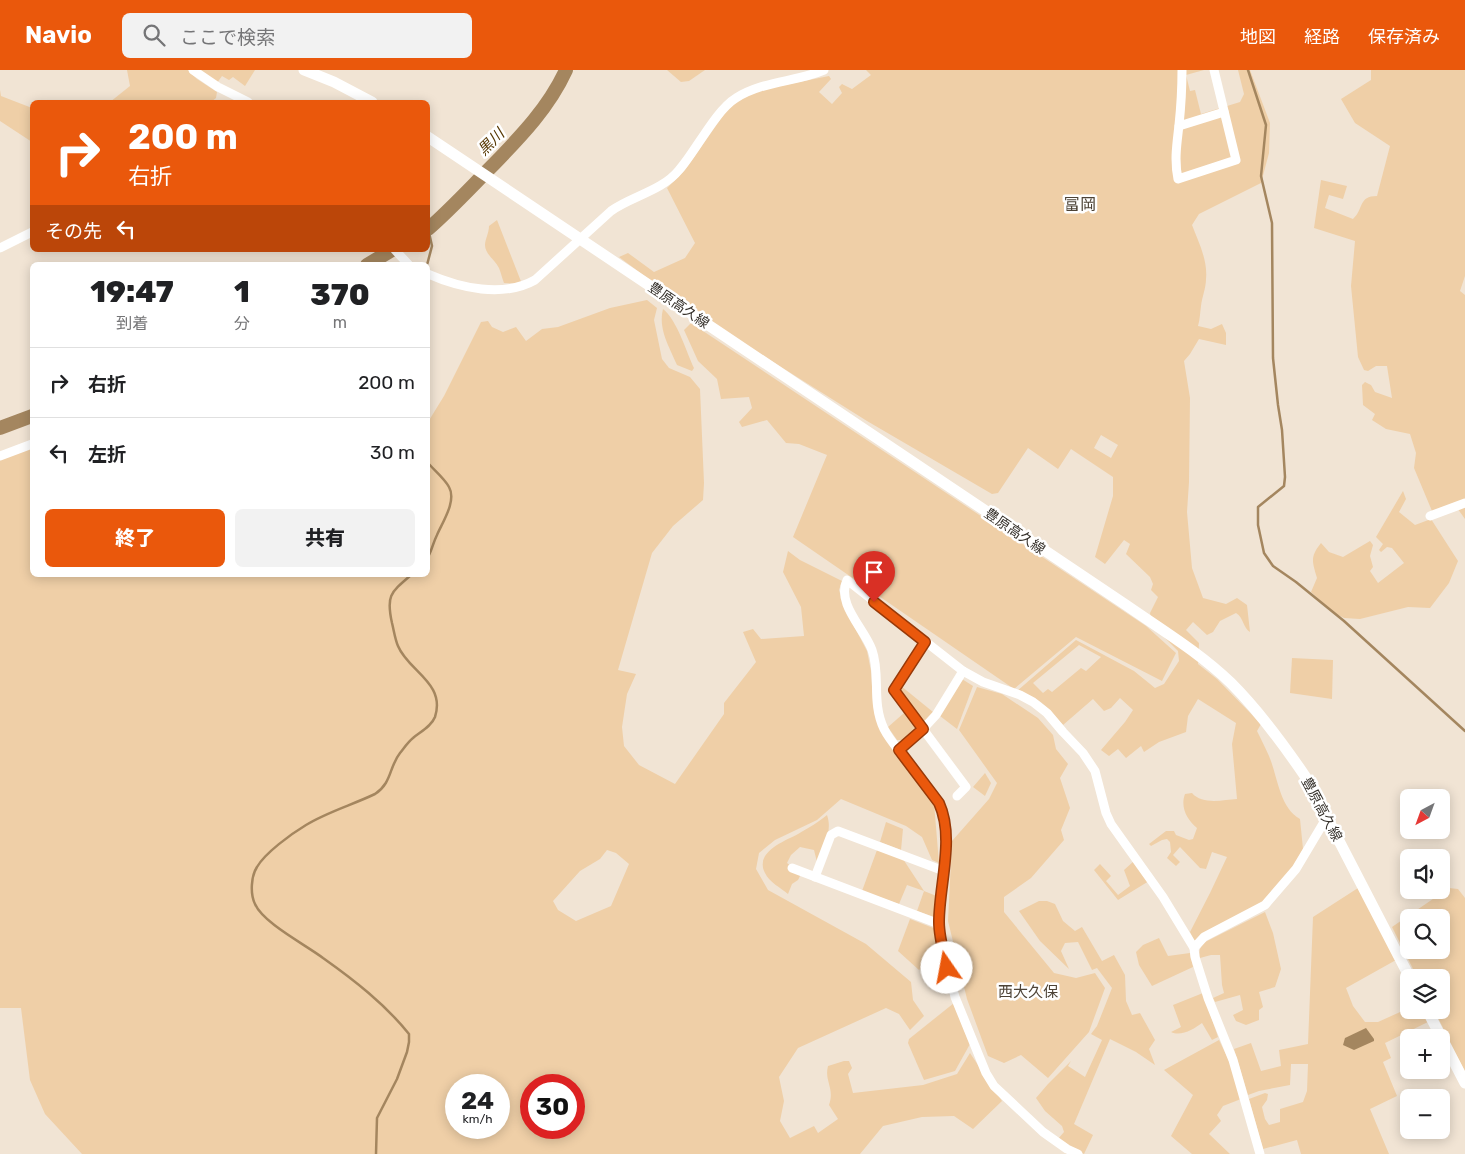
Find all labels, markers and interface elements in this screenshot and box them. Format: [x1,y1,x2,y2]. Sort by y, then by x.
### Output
search box [122,13,472,58]
text: Navio [25,21,92,49]
icon: search [140,21,168,49]
text: ここで検索 [180,26,275,49]
text: 地図 [1240,26,1276,48]
text: 経路 [1304,26,1340,48]
text: 保存済み [1368,26,1440,48]
text: 200 m [128,116,238,158]
icon: right [45,120,110,185]
water label: 黒川 [474,124,509,159]
text: 右折 [128,163,172,190]
district label: 富岡 [1064,195,1096,214]
icon: left [112,215,140,243]
text: その先 [45,220,102,243]
text: 19:47 [90,274,174,310]
text: 1 [234,274,250,310]
text: 370 [310,277,370,313]
street label: 豊原高久線 [645,279,712,332]
text: m [333,313,347,332]
text: 到着 [116,314,148,333]
text: 分 [234,314,250,333]
icon: right [45,369,73,397]
text: 200 m [358,371,415,394]
text: 右折 [88,373,126,396]
icon: left [45,439,73,467]
text: 30 m [370,441,415,464]
text: 左折 [88,443,126,466]
street label: 豊原高久線 [981,505,1048,558]
button: 終了 [45,509,225,567]
button: 共有 [235,509,415,567]
pin [853,551,895,602]
icon: arrive [860,558,888,586]
street label: 豊原高久線 [1298,774,1345,844]
north arrow [1400,789,1450,839]
map controls [1400,789,1450,1139]
button: sound [1400,849,1450,899]
button: search [1400,909,1450,959]
position arrow [920,941,972,993]
button: layers [1400,969,1450,1019]
district label: 西大久保 [998,983,1058,1001]
button: + [1400,1029,1450,1079]
speed limit sign: 30 [520,1074,585,1139]
text: 24 [461,1086,494,1115]
button: − [1400,1089,1450,1139]
text: km/h [463,1112,492,1126]

